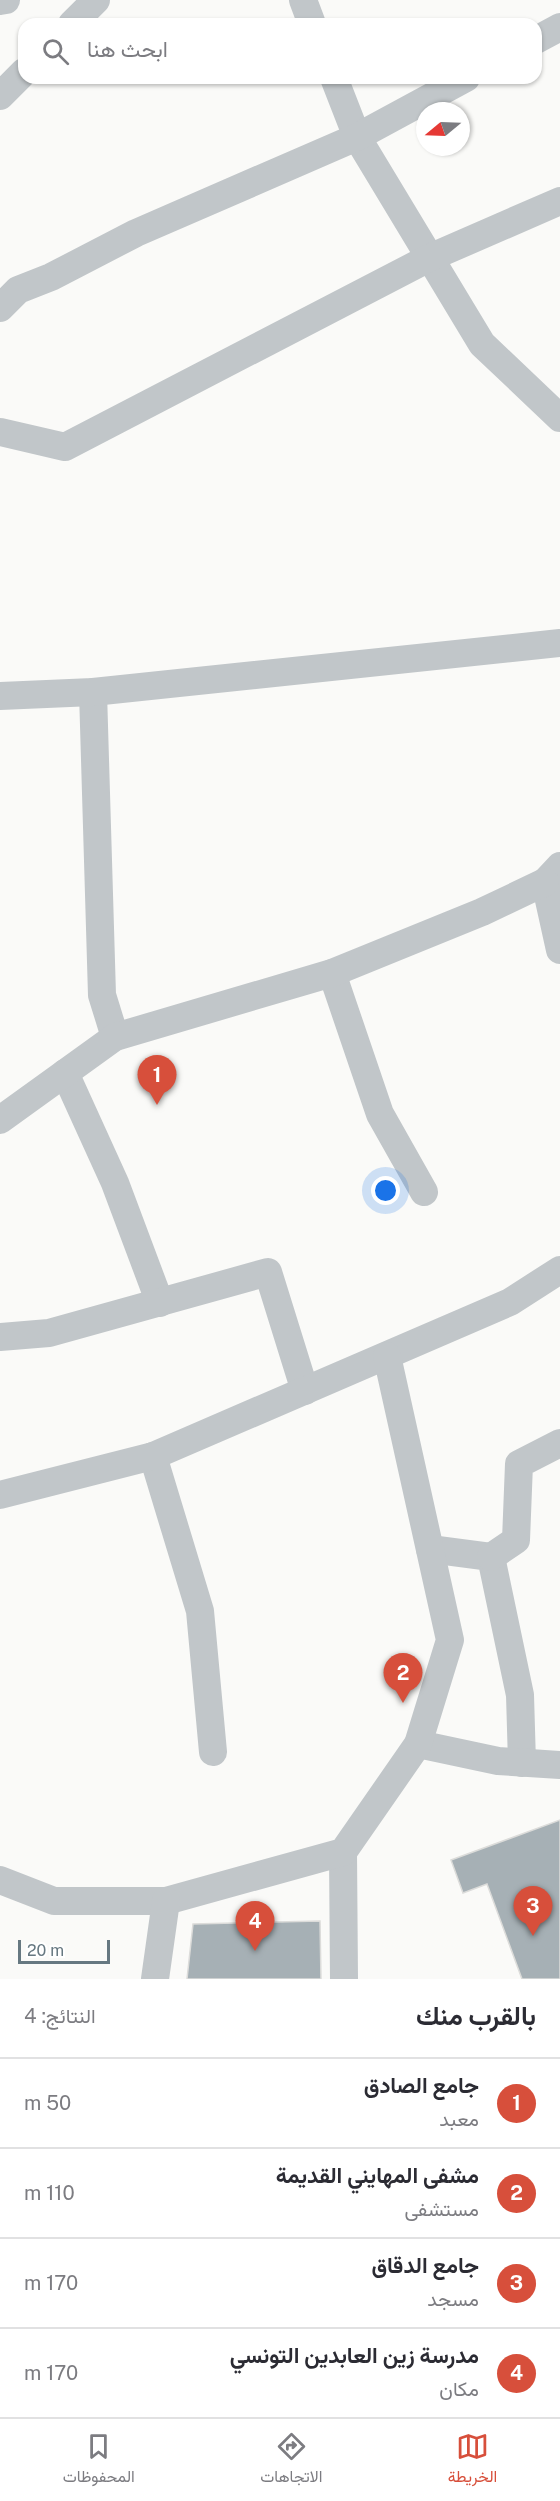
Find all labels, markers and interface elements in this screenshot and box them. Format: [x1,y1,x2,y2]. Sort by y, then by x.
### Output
search box [18,18,542,84]
icon: search [39,35,72,68]
text: ابحث هنا [87,36,168,62]
north arrow [416,102,470,156]
pin: 1 [138,1056,176,1105]
your location [371,1176,400,1205]
pin: 2 [384,1654,422,1703]
pin: 3 [514,1886,552,1936]
pin: 4 [236,1902,274,1951]
scale bar [18,1937,110,1964]
text: 20 m [27,1941,64,1960]
text: بالقرب منك [416,2000,536,2031]
text: النتائج: 4 [24,2004,96,2028]
text: جامع الصادق [364,2072,479,2098]
text: 50 m [24,2091,71,2115]
text: 1 [512,2091,521,2115]
text: معبد [439,2107,479,2131]
text: مشفى المهايني القديمة [276,2162,479,2188]
text: 110 m [24,2181,75,2205]
text: 2 [510,2181,523,2205]
text: مستشفى [404,2197,479,2221]
text: جامع الدقاق [371,2252,479,2278]
text: 170 m [24,2271,78,2295]
text: 3 [510,2271,523,2295]
text: مسجد [427,2287,479,2311]
text: مدرسة زين العابدين التونسي [230,2342,479,2368]
text: 170 m [24,2361,78,2385]
text: 4 [510,2361,523,2385]
text: مكان [439,2377,479,2401]
tab: المحفوظات [63,2430,135,2491]
tab: الاتجاهات [260,2430,322,2491]
tab: الخريطة [448,2430,497,2491]

